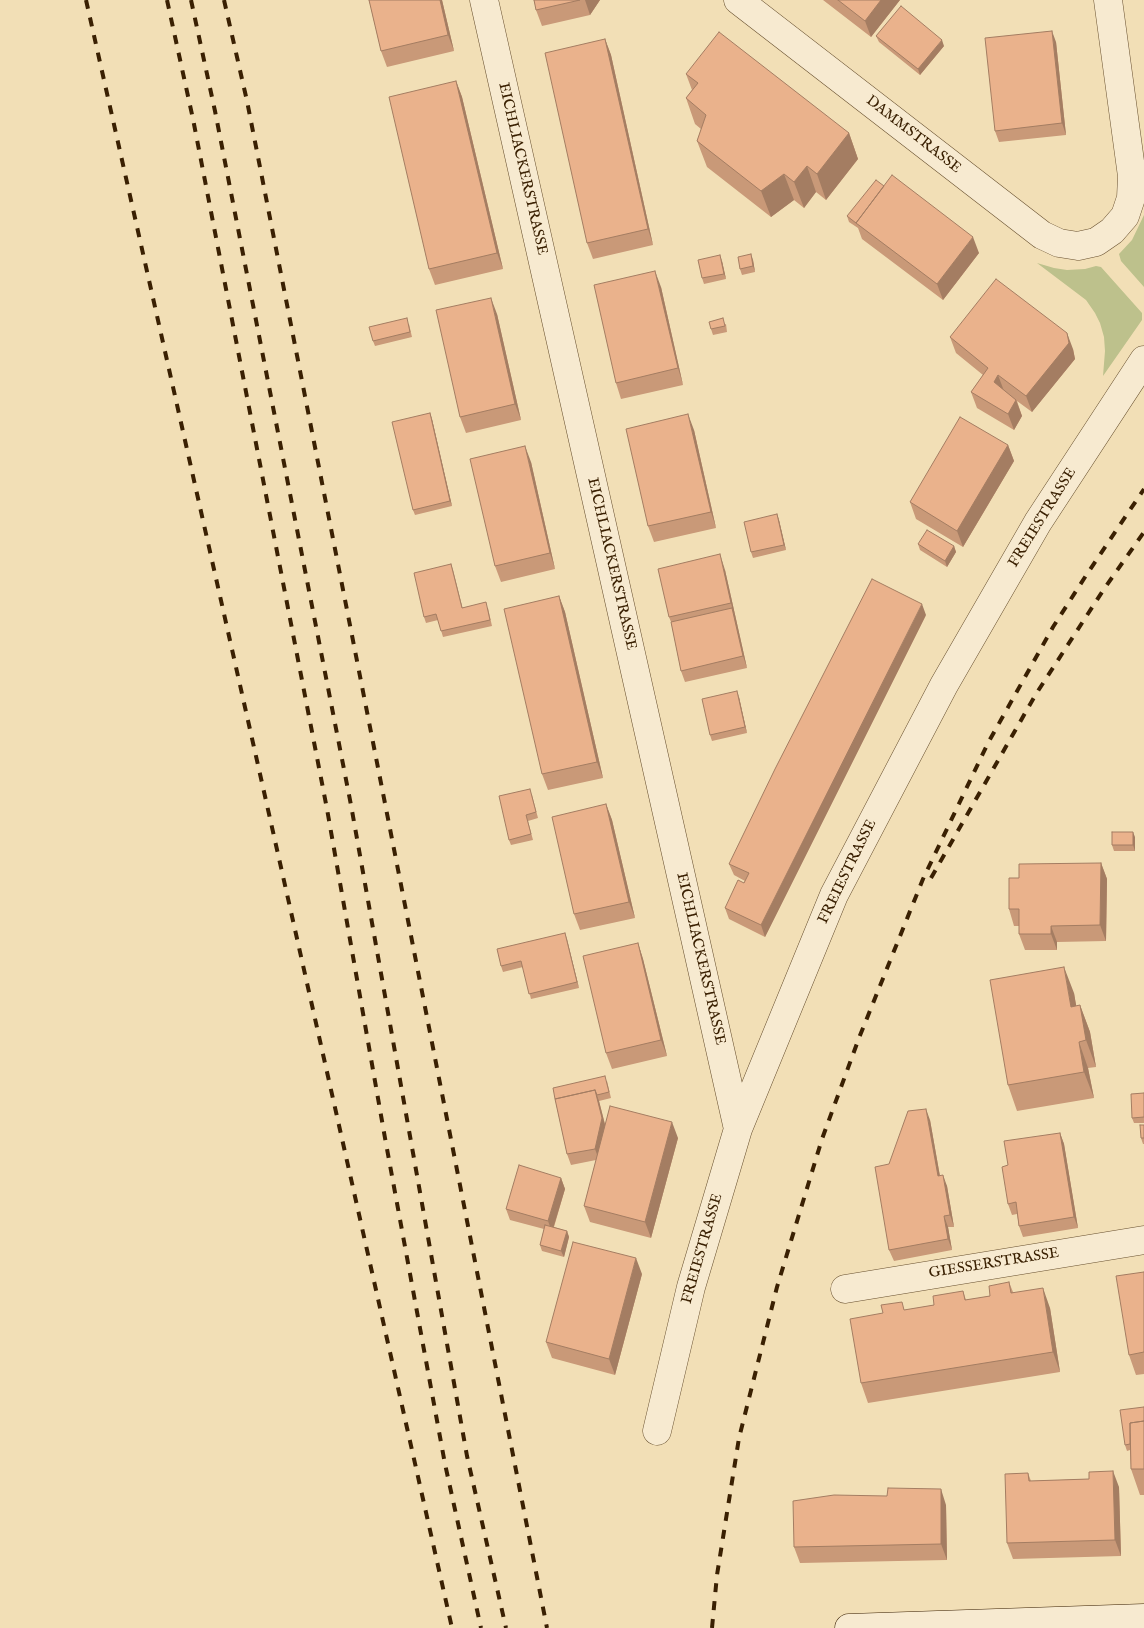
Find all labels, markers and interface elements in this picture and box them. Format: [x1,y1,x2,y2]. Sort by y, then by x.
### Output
street label: EICHLIACKERSTRASSE [493,81,551,257]
street label: DAMMSTRASSE [862,92,964,178]
street label: FREIESTRASSE [1005,465,1081,571]
street label: EICHLIACKERSTRASSE [582,476,640,652]
street label: FREIESTRASSE [815,817,881,927]
street label: EICHLIACKERSTRASSE [671,871,729,1047]
street label: FREIESTRASSE [679,1192,727,1306]
street label: GIESSERSTRASSE [928,1245,1060,1283]

